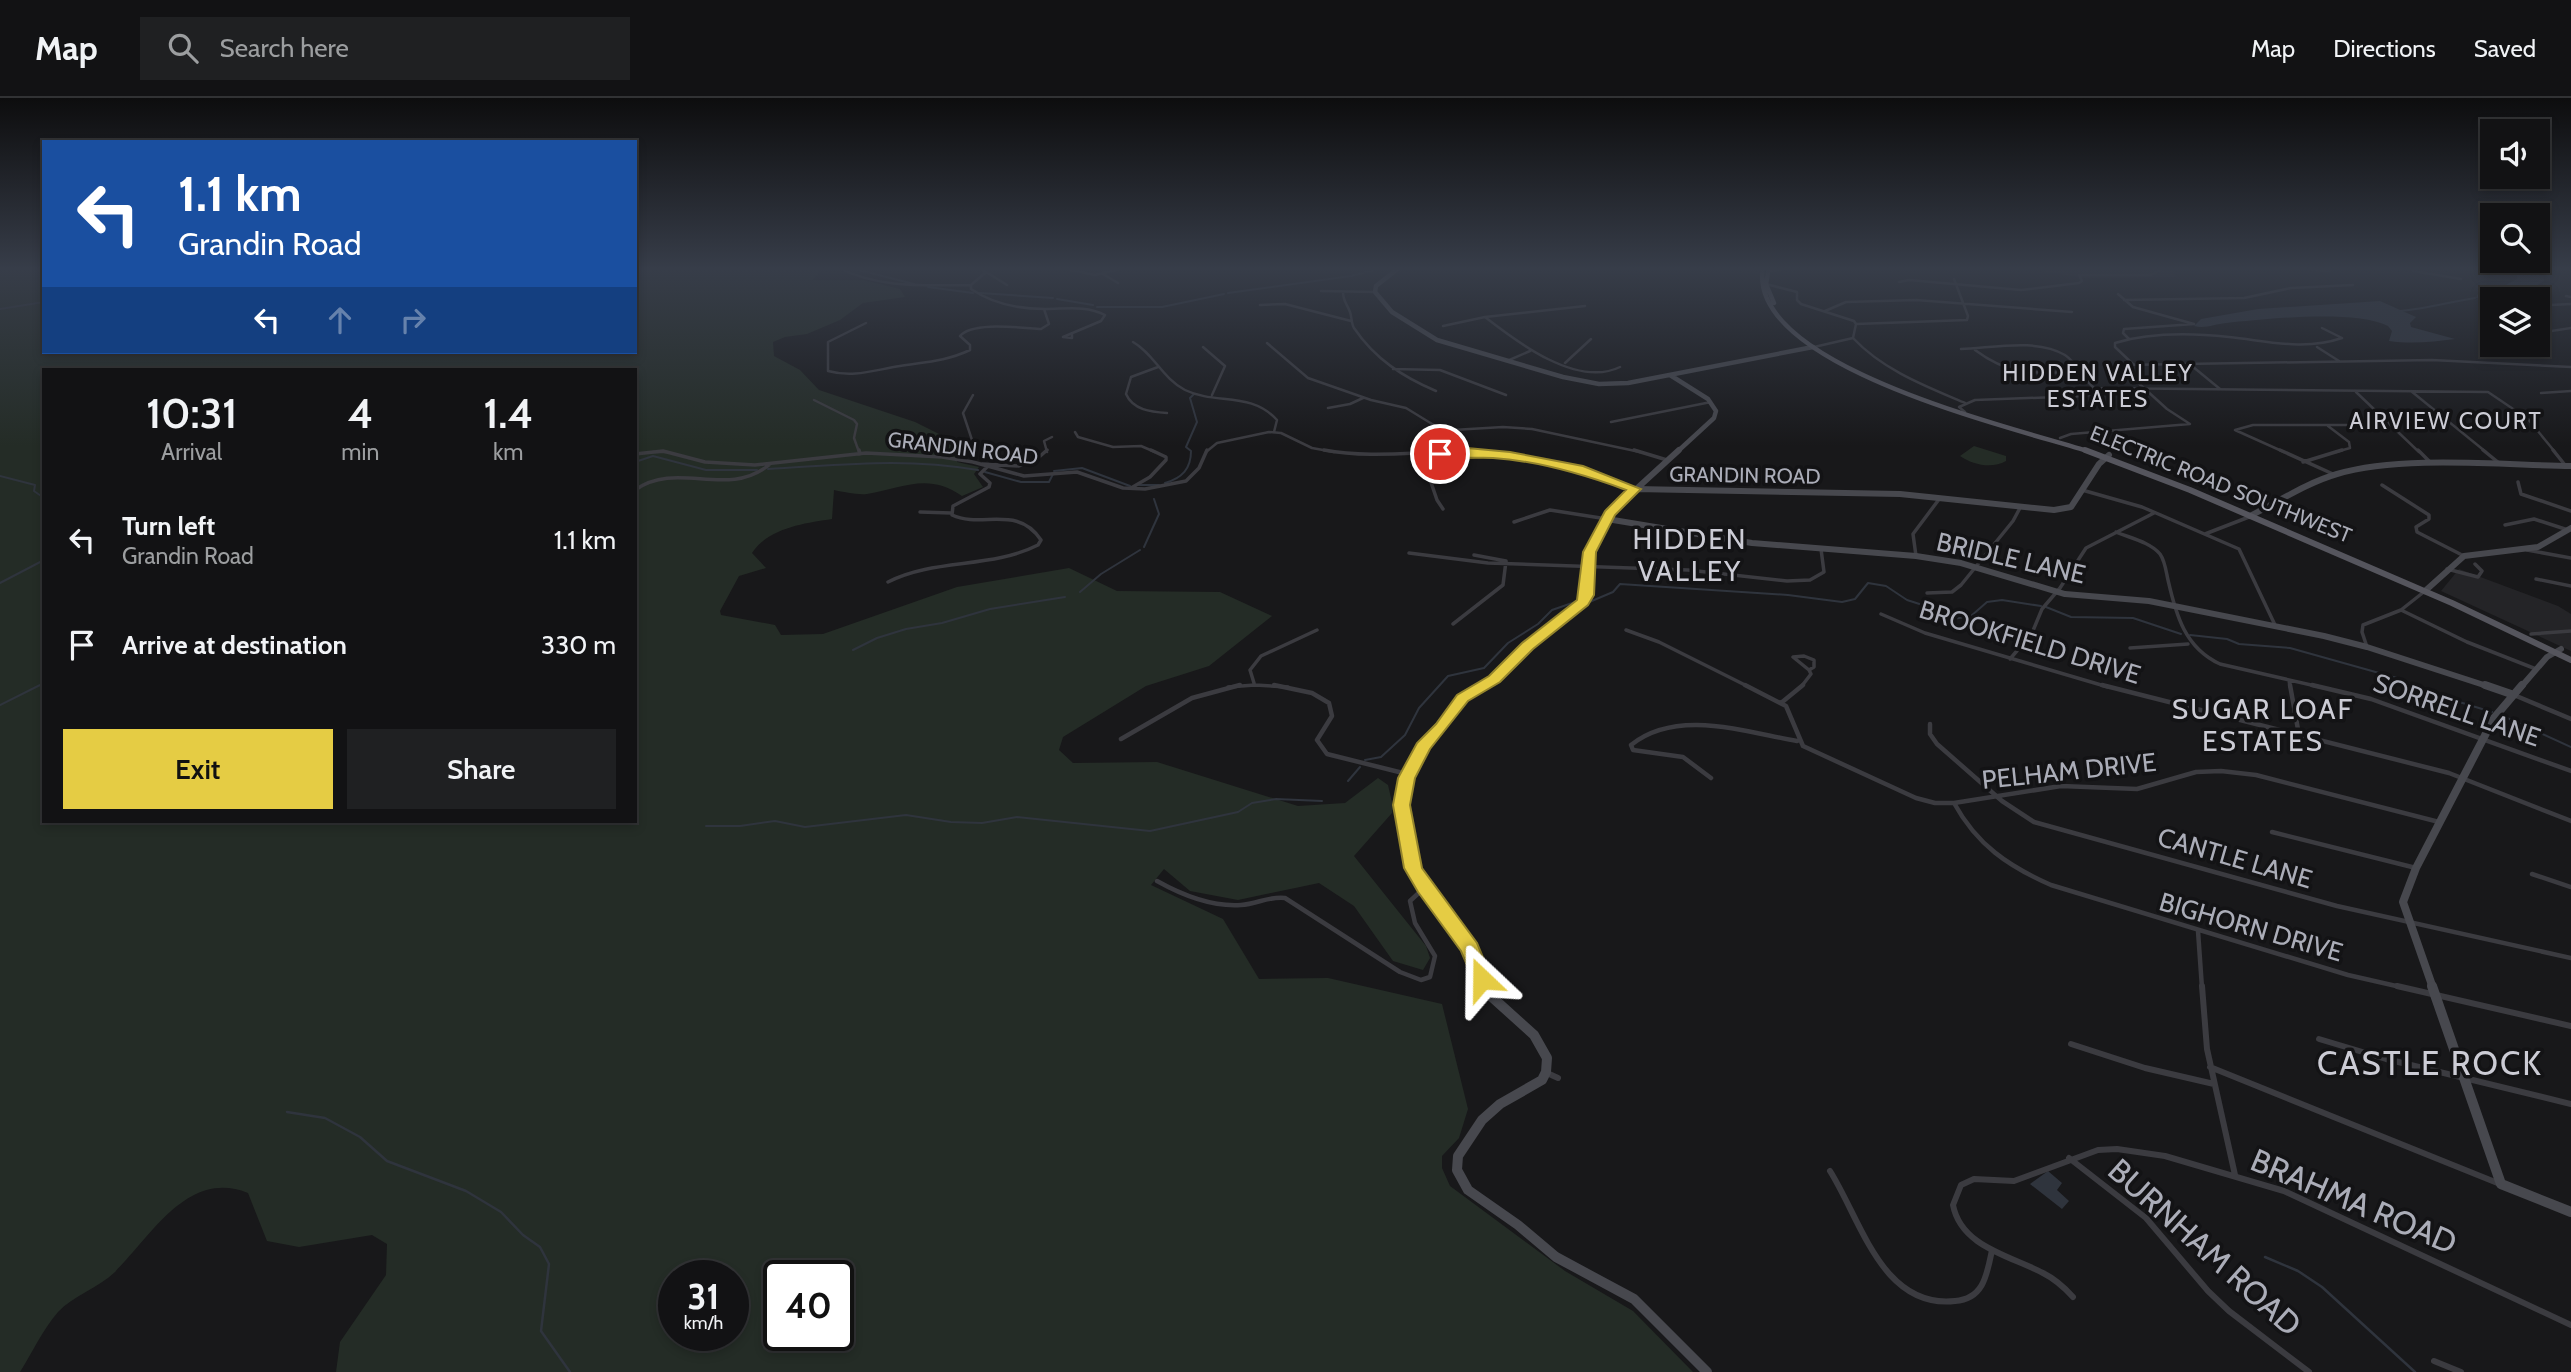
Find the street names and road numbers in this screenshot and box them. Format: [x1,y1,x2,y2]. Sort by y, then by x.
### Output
street label: ELECTRIC ROAD SOUTHWEST [2087,420,2355,548]
street label: GRANDIN ROAD [886,426,1040,470]
street label: GRANDIN ROAD [1669,461,1821,489]
street label: BRIDLE LANE [1933,525,2089,591]
street label: BROOKFIELD DRIVE [1915,593,2145,691]
street label: SORRELL LANE [2369,666,2545,754]
street label: PELHAM DRIVE [1980,746,2158,796]
street label: CANTLE LANE [2154,821,2316,895]
street label: BIGHORN DRIVE [2156,886,2346,968]
street label: BRAHMA ROAD [2245,1140,2463,1262]
street label: BURNHAM ROAD [2100,1150,2310,1344]

